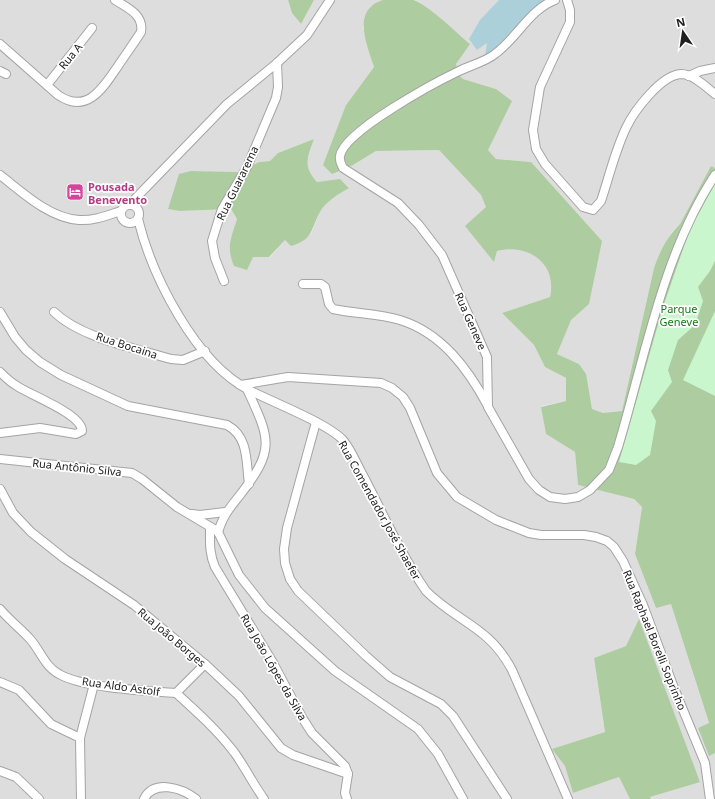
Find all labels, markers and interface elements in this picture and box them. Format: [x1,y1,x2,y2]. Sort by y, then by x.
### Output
north arrow [663,12,703,52]
text: N [675,13,687,30]
street label: Rua A [55,39,86,72]
street label: Rua Guararema [212,143,262,223]
place label: Pousada Benevento [88,179,147,207]
hotel icon: Pousada Benevento [65,182,85,202]
street label: Rua Geneve [452,290,490,352]
park label: Parque Geneve [660,301,698,329]
street label: Rua Bocaina [94,328,160,362]
street label: Rua Comendador José Shaefer [335,438,425,583]
street label: Rua Antônio Silva [32,455,122,479]
street label: Rua Raphael Borelli Soprinho [620,568,690,713]
street label: Rua João Borges [135,604,209,670]
street label: Rua João Lópes da Silva [237,611,311,723]
street label: Rua Aldo Astolf [81,673,162,699]

